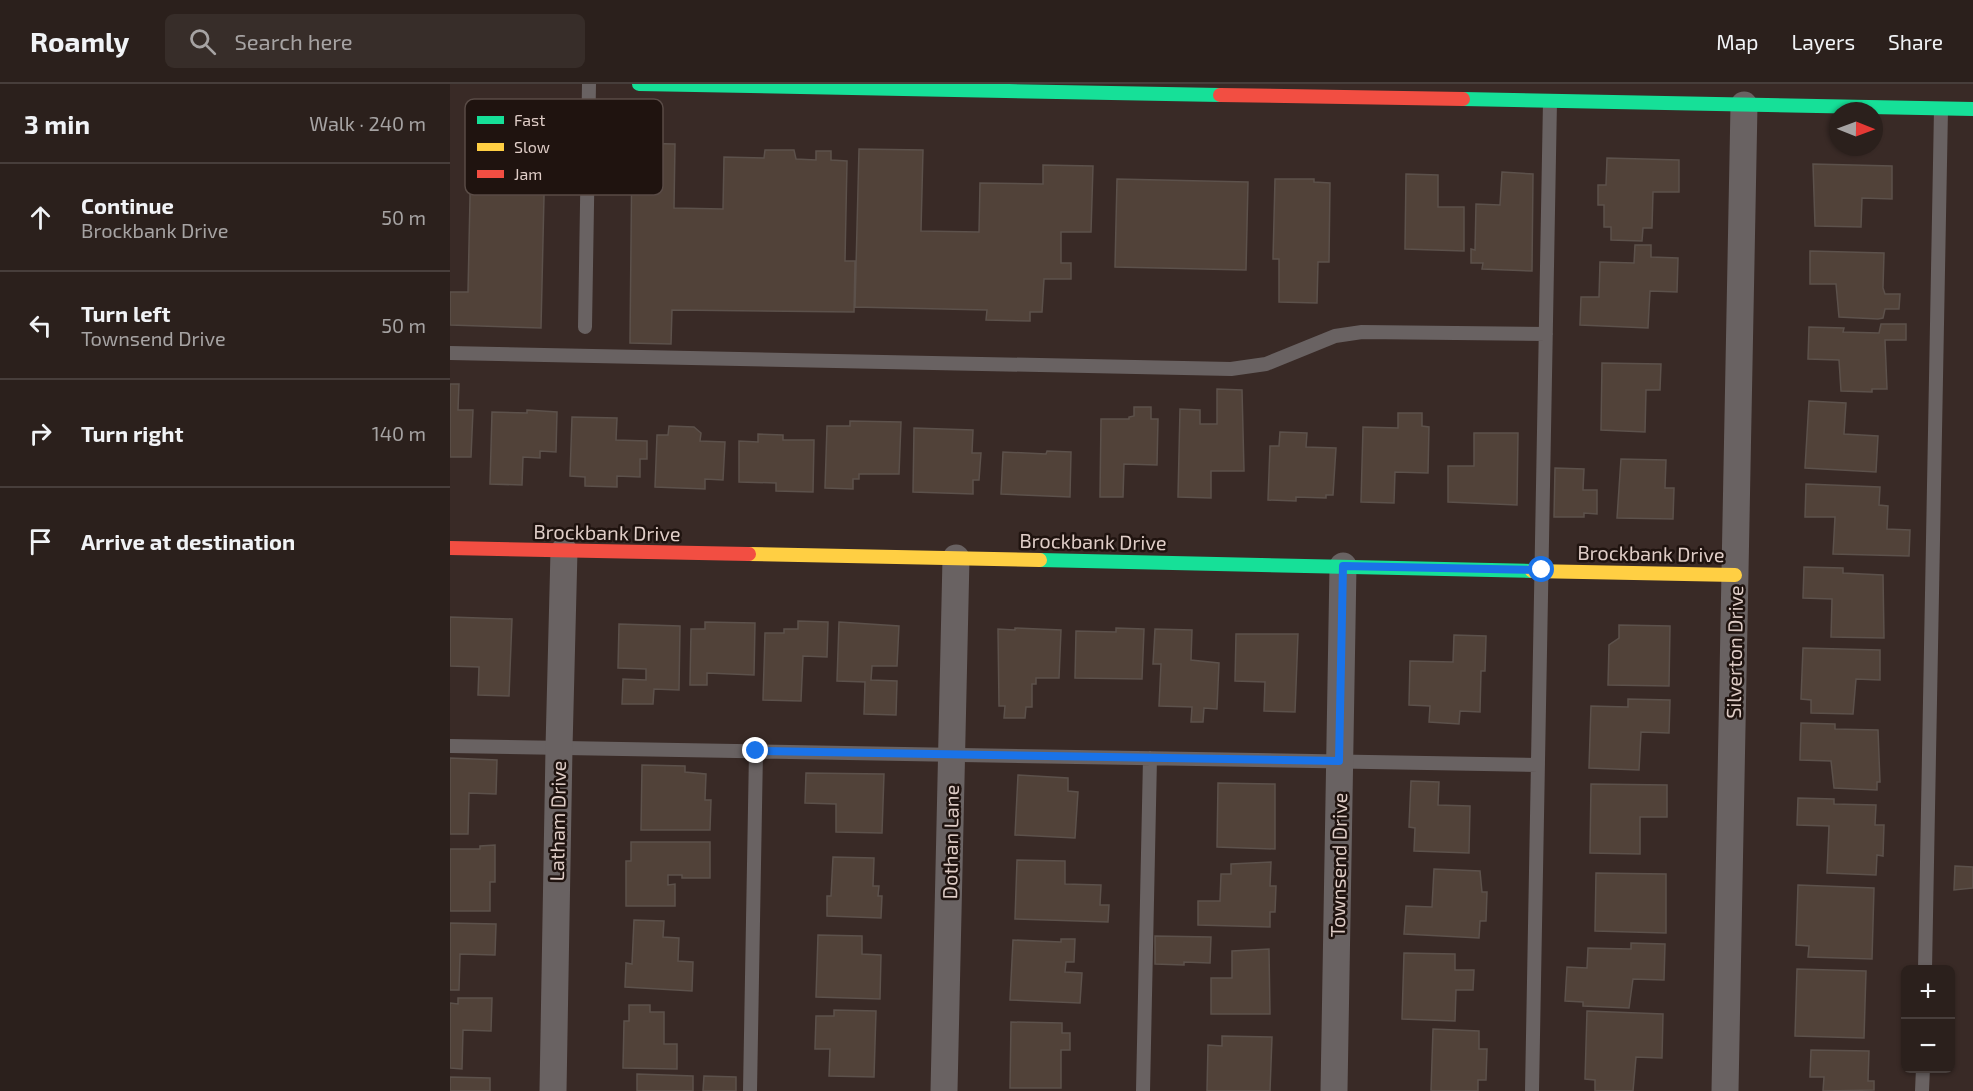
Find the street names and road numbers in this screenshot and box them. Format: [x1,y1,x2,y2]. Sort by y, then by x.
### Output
street label: Brockbank Drive [533,519,681,545]
street label: Brockbank Drive [1019,528,1167,554]
street label: Brockbank Drive [1577,540,1725,566]
street label: Silverton Drive [1721,585,1747,719]
street label: Latham Drive [544,760,570,882]
street label: Dothan Lane [937,785,963,899]
street label: Townsend Drive [1325,792,1351,938]

